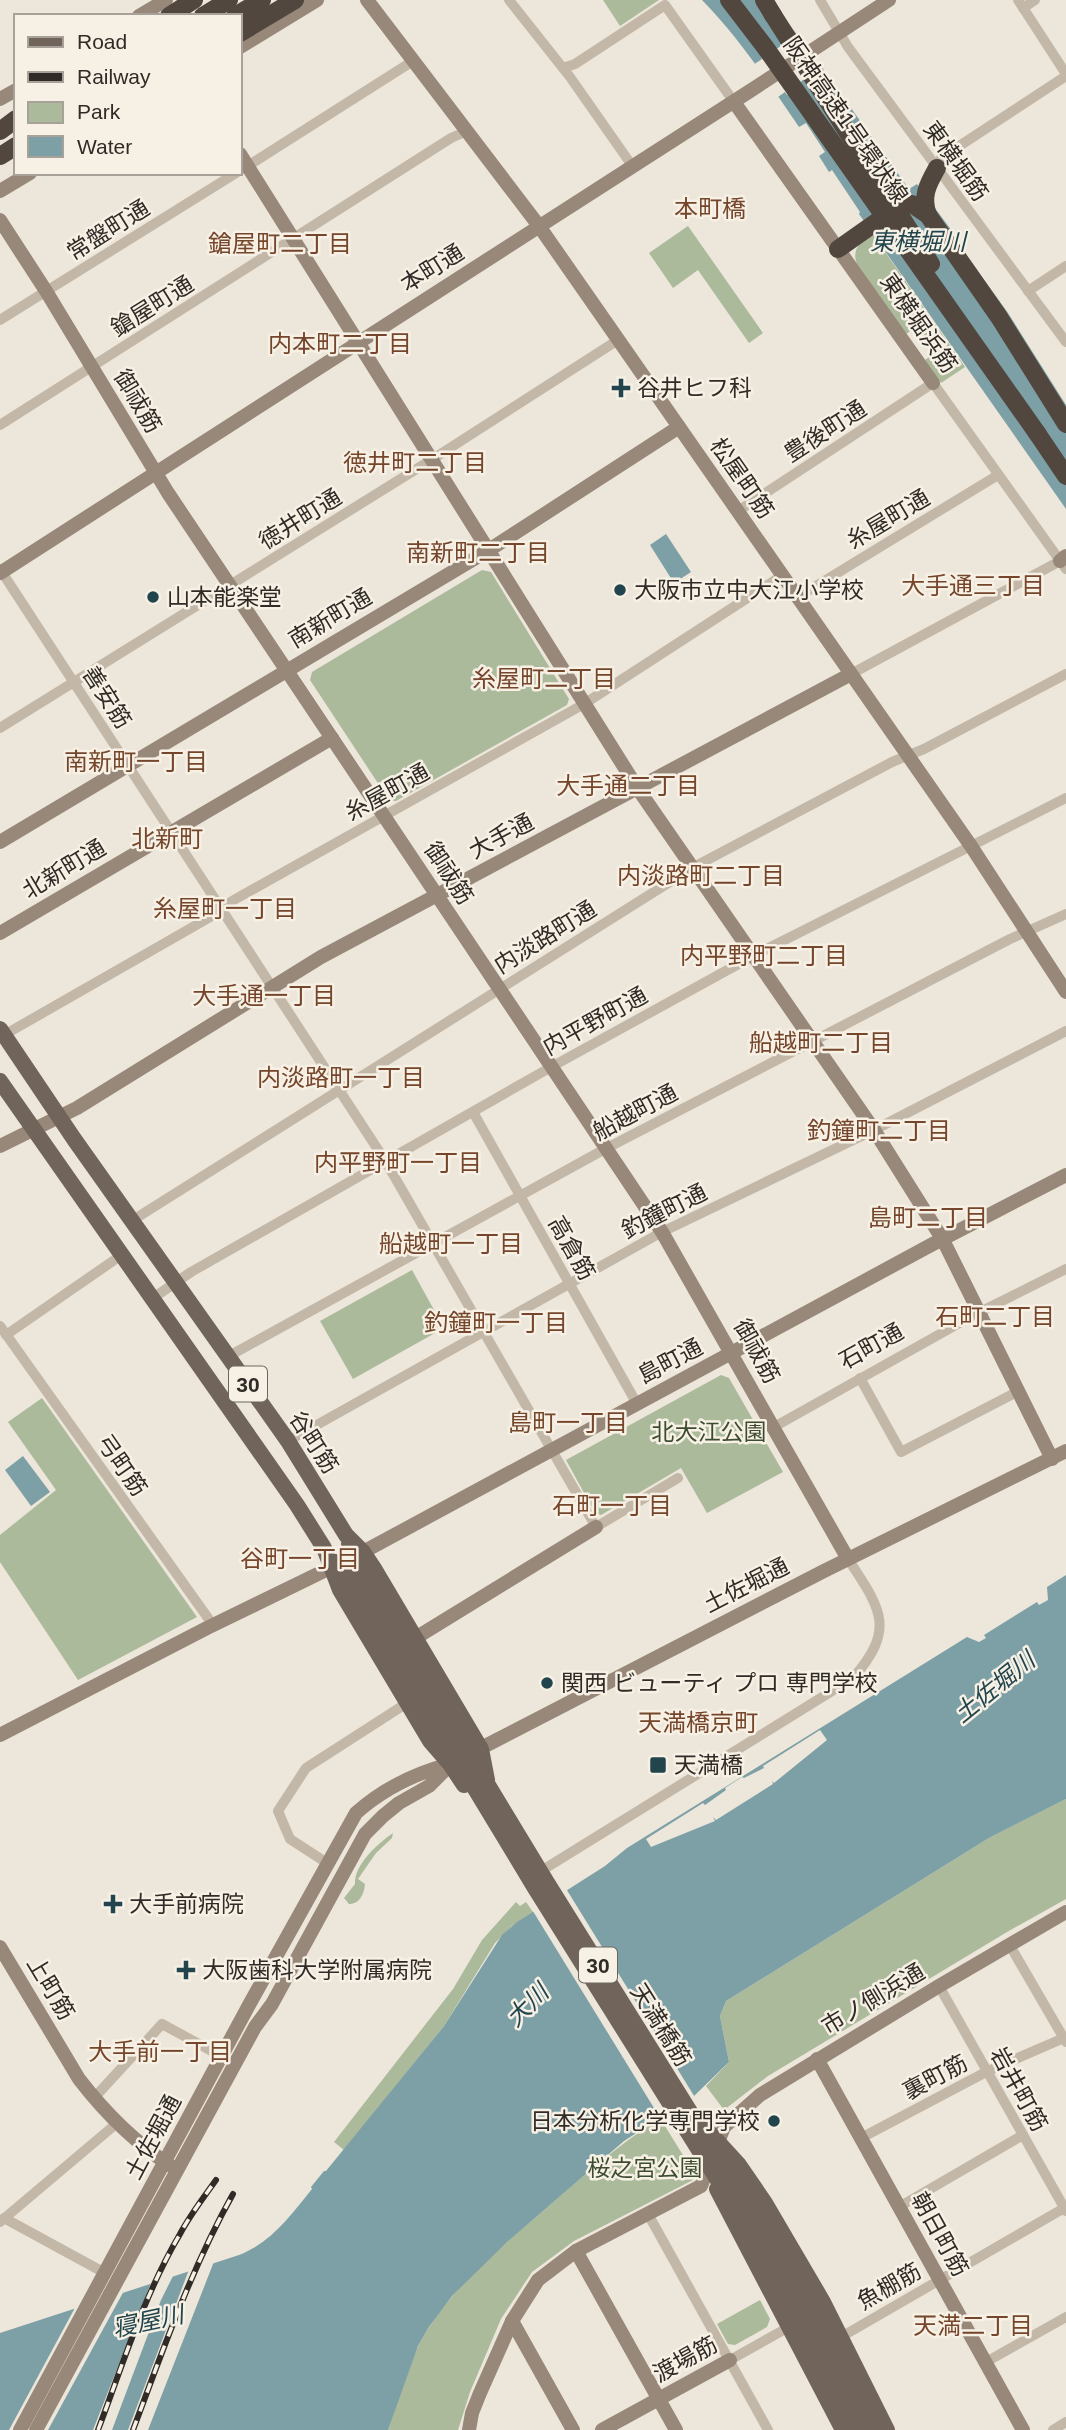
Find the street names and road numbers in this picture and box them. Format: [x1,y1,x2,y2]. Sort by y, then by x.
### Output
street label: 阪神高速1号環状線 [779,32,913,208]
street label: 東横堀筋 [918,116,994,206]
street label: 常盤町通 [62,195,154,265]
street label: 本町通 [396,239,468,297]
street label: 東横堀浜筋 [875,268,963,378]
street label: 鎗屋町通 [106,271,198,341]
street label: 御祓筋 [109,365,167,437]
street label: 豊後町通 [779,395,871,467]
street label: 松屋町筋 [705,433,779,523]
street label: 徳井町通 [254,484,346,554]
street label: 糸屋町通 [842,484,934,554]
street label: 南新町通 [284,583,376,653]
street label: 善安筋 [77,661,137,733]
street label: 糸屋町通 [340,758,434,826]
street label: 大手通 [464,808,538,864]
street label: 北新町通 [18,834,110,904]
street label: 御祓筋 [419,837,479,909]
street label: 内淡路町通 [489,896,601,978]
street label: 内平野町通 [538,982,652,1060]
street label: 船越町通 [588,1079,682,1145]
street label: 釣鐘町通 [617,1179,711,1243]
street label: 高倉筋 [543,1212,601,1284]
street label: 御祓筋 [729,1315,785,1387]
street label: 石町通 [835,1318,907,1374]
street label: 島町通 [633,1333,707,1389]
road number: 30 [229,1366,267,1402]
street label: 谷町筋 [284,1406,344,1478]
street label: 弓町筋 [92,1429,152,1501]
street label: 土佐堀通 [699,1553,793,1617]
road number: 30 [579,1948,617,1982]
street label: 上町筋 [22,1952,80,2024]
street label: 市ノ側浜通 [817,1958,929,2040]
street label: 天満橋筋 [626,1979,696,2071]
street label: 岩井町筋 [985,2042,1053,2136]
street label: 裏町筋 [898,2049,972,2105]
street label: 土佐堀通 [120,2090,186,2184]
street label: 朝日町筋 [906,2187,974,2281]
street label: 魚棚筋 [853,2257,925,2315]
street label: 渡場筋 [649,2331,721,2387]

